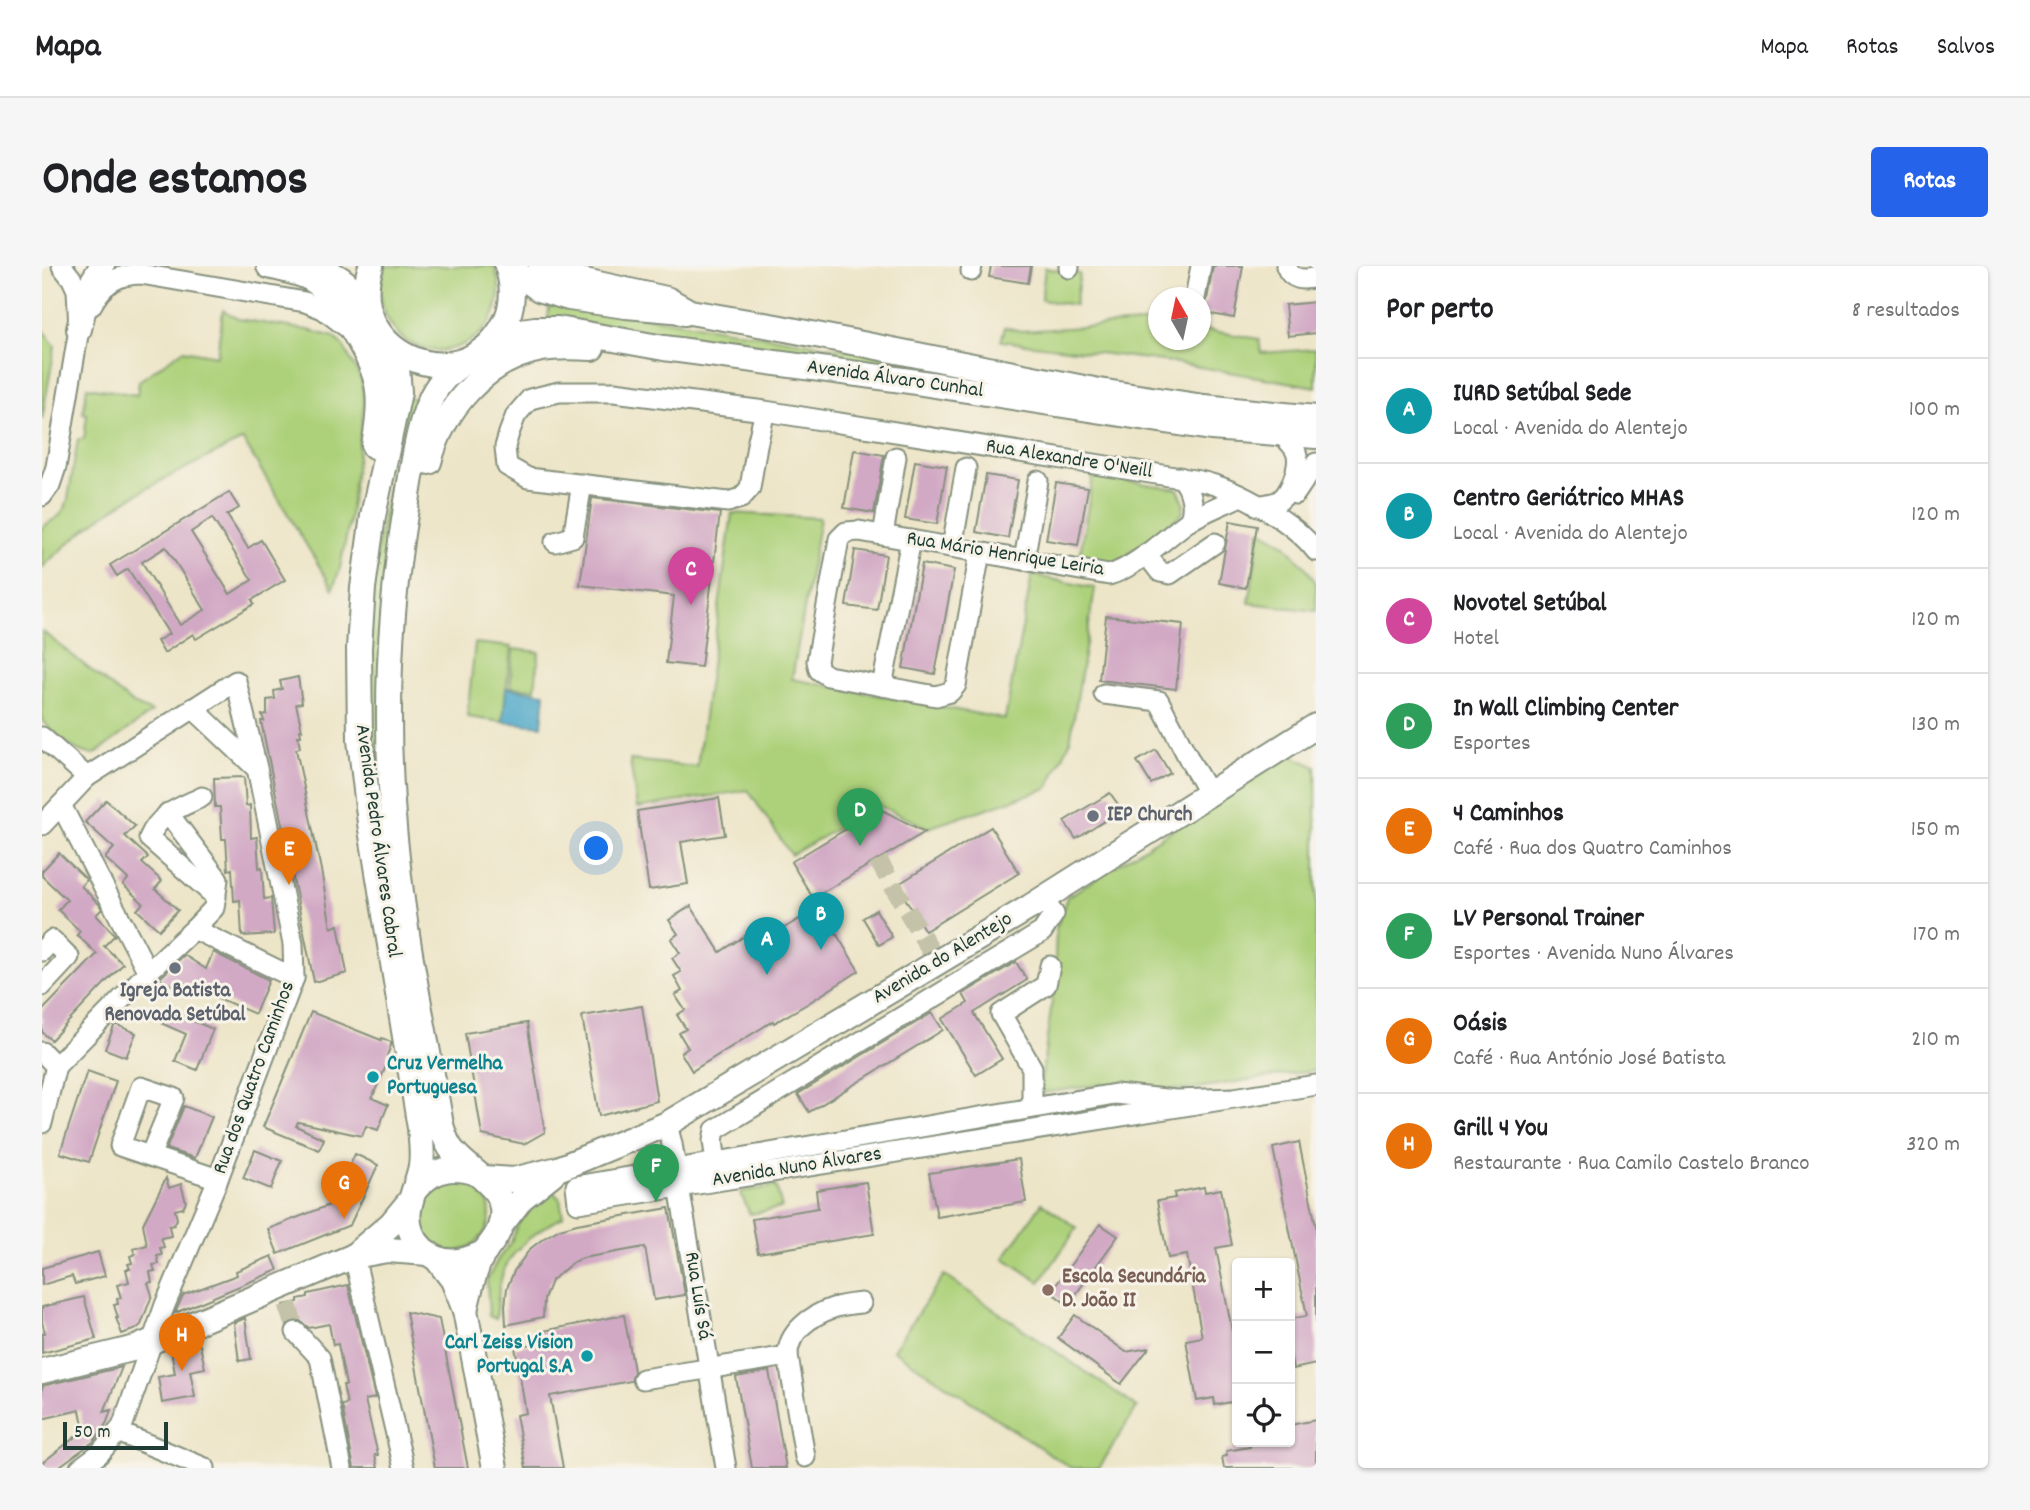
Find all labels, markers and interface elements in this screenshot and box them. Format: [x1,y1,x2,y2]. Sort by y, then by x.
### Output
text: Mapa [35,25,101,72]
text: Mapa [1760,31,1808,65]
text: Rotas [1846,31,1899,65]
text: Salvos [1937,31,1995,65]
text: Onde estamos [42,147,308,217]
button: Rotas [1871,147,1988,217]
north arrow [1148,287,1211,350]
text: Por perto [1386,290,1494,333]
text: 8 resultados [1852,295,1960,328]
street label: Avenida Álvaro Cunhal [805,353,985,407]
text: IURD Setúbal Sede [1453,376,1631,413]
text: A [1403,394,1415,427]
text: 100 m [1909,394,1960,427]
text: Local · Avenida do Alentejo [1453,413,1688,446]
street label: Rua Alexandre O'Neill [984,432,1154,488]
text: Centro Geriátrico MHAS [1453,481,1684,518]
text: B [1404,499,1414,532]
text: 120 m [1911,499,1960,532]
text: Local · Avenida do Alentejo [1453,518,1688,551]
street label: Rua Mário Henrique Leiria [904,525,1107,586]
pin: C [668,547,714,605]
text: Novotel Setúbal [1453,586,1606,623]
text: C [1403,604,1415,637]
text: 120 m [1911,604,1960,637]
text: Hotel [1453,623,1499,656]
text: In Wall Climbing Center [1453,691,1678,728]
text: D [1403,709,1415,742]
text: 130 m [1911,709,1960,742]
street label: Avenida Pedro Álvares Cabral [346,722,408,960]
text: Esportes [1453,728,1531,761]
pin: D [837,788,883,846]
text: 4 Caminhos [1453,796,1564,833]
place label: IEP Church [1107,801,1193,831]
marker: IEP Church [1085,808,1101,824]
text: E [1404,814,1414,847]
text: 150 m [1911,814,1960,847]
pin: E [266,827,312,885]
your location [579,831,613,865]
text: Café · Rua dos Quatro Caminhos [1453,833,1732,866]
pin: B [798,892,844,950]
text: LV Personal Trainer [1453,901,1644,938]
street label: Avenida do Alentejo [867,905,1019,1013]
pin: A [744,917,790,975]
text: F [1404,919,1414,952]
text: 170 m [1913,919,1960,952]
text: Esportes · Avenida Nuno Álvares [1453,938,1734,971]
marker: Igreja Batista Renovada Setúbal [167,960,183,976]
place label: Igreja Batista Renovada Setúbal [105,977,246,1031]
street label: Rua dos Quatro Caminhos [206,977,304,1179]
text: Oásis [1453,1006,1508,1043]
text: G [1403,1024,1415,1057]
text: 210 m [1911,1024,1960,1057]
text: Café · Rua António José Batista [1453,1043,1725,1076]
place label: Cruz Vermelha Portuguesa [387,1050,503,1104]
marker: Cruz Vermelha Portuguesa [365,1069,381,1085]
text: Grill 4 You [1453,1111,1548,1148]
text: H [1403,1129,1415,1162]
text: 320 m [1906,1129,1960,1162]
street label: Avenida Nuno Álvares [710,1140,884,1196]
pin: F [633,1144,679,1202]
text: Restaurante · Rua Camilo Castelo Branco [1453,1148,1810,1181]
pin: G [321,1161,367,1219]
street label: Rua Luís Sá [675,1250,719,1343]
map controls [1232,1258,1295,1447]
button: + [1232,1258,1295,1321]
place label: Escola Secundária D. João II [1062,1263,1206,1317]
marker: Escola Secundária D. João II [1040,1282,1056,1298]
pin: H [159,1313,205,1371]
button: − [1232,1321,1295,1384]
place label: Carl Zeiss Vision Portugal S.A [445,1329,573,1383]
marker: Carl Zeiss Vision Portugal S.A [579,1348,595,1364]
button: locate [1232,1384,1295,1447]
scale bar [63,1419,168,1451]
text: 50 m [74,1420,111,1447]

